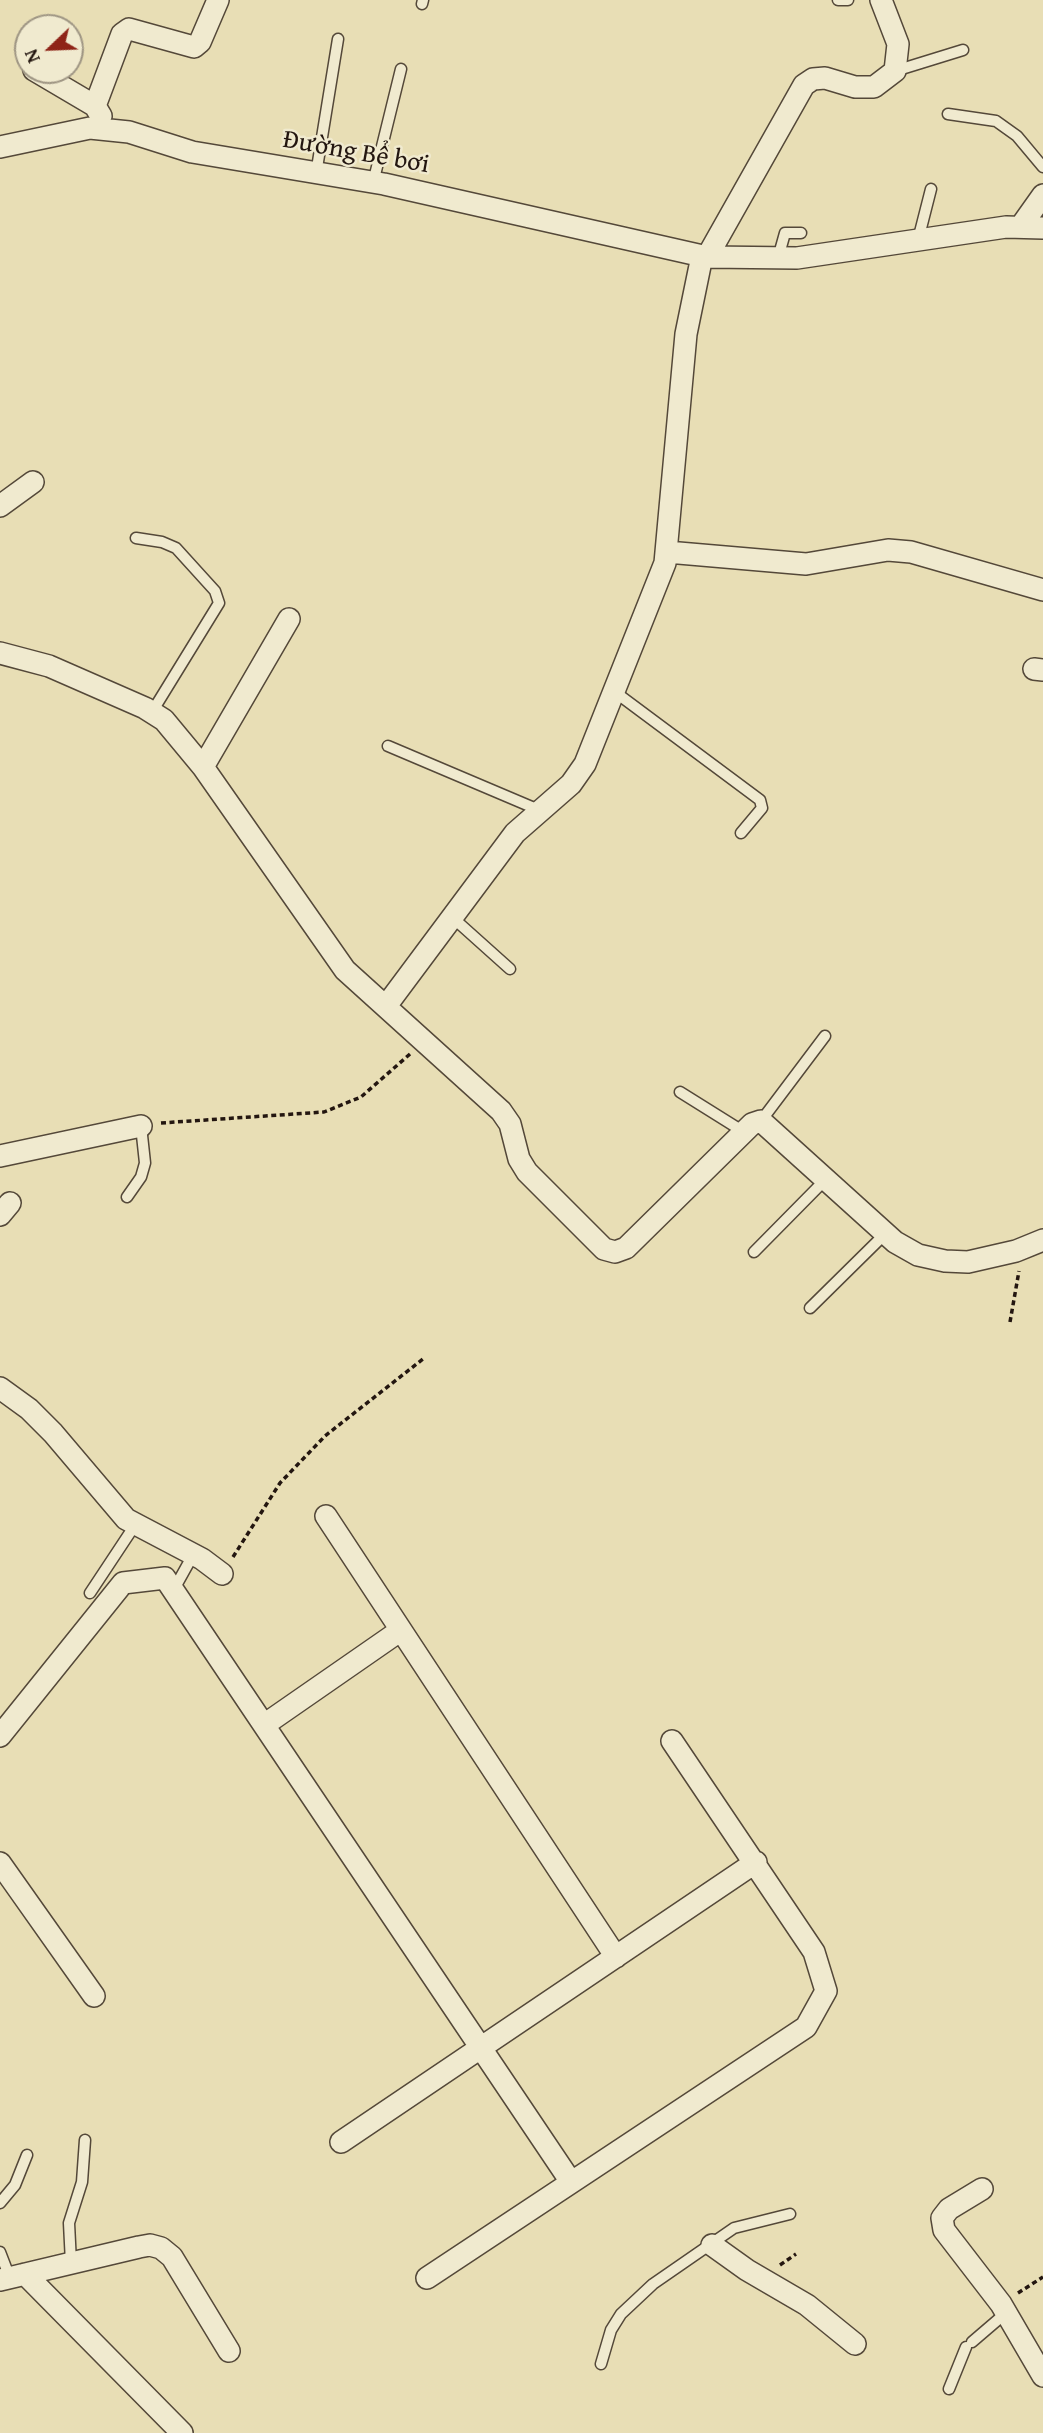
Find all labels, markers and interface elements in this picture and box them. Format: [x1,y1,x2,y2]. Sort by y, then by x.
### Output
north arrow [14,14,84,84]
text: N [16,45,47,68]
street label: Đường Bể bơi [281,125,431,181]

